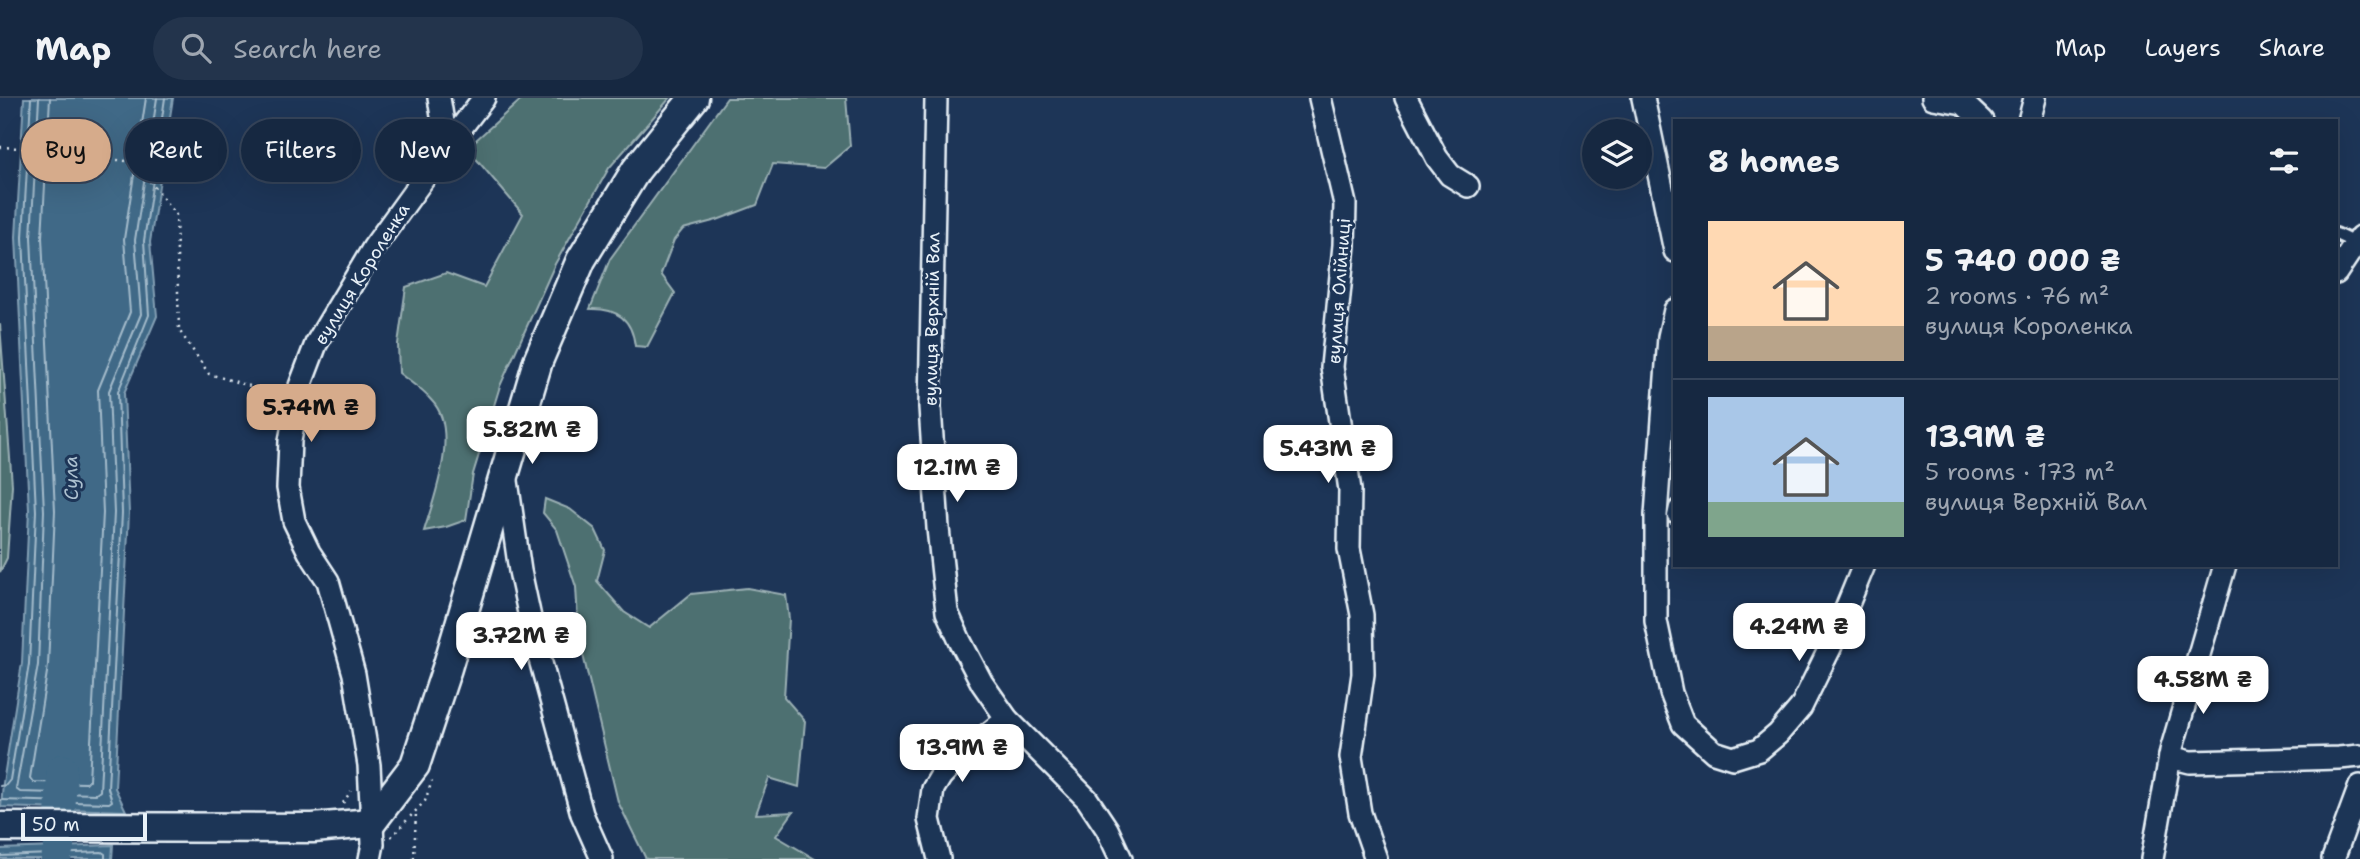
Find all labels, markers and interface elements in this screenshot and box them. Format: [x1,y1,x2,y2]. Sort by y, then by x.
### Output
search box [153,17,643,80]
text: Map [35,26,111,71]
icon: search [177,29,215,67]
text: Search here [233,31,382,66]
text: Map [2055,32,2106,64]
text: Layers [2144,32,2221,64]
text: Share [2259,32,2325,64]
chip: Buy [21,119,111,182]
chip: Rent [125,119,227,182]
chip: Filters [241,119,361,182]
chip: New [375,119,475,182]
map controls [1582,119,1652,189]
button: layers [1582,119,1652,189]
text: 8 homes [1708,141,1840,182]
icon: filters [2265,142,2303,180]
street label: вулиця Короленка [309,199,415,349]
street label: вулиця Олійниці [1322,217,1356,365]
street label: вулиця Верхній Вал [918,232,946,406]
text: 5 740 000 ₴ [1925,240,2121,281]
icon: home [1764,249,1848,333]
text: 2 rooms · 76 m² [1925,281,2109,311]
text: вулиця Короленка [1925,311,2133,341]
pin: 5.74M ₴ [246,384,376,444]
text: 5.74M ₴ [263,392,359,422]
pin: 5.82M ₴ [467,406,597,466]
text: 5.82M ₴ [483,414,581,444]
text: 13.9M ₴ [1925,416,2046,457]
icon: home [1764,425,1848,509]
pin: 5.43M ₴ [1263,426,1393,485]
text: 5.43M ₴ [1280,433,1376,463]
pin: 12.1M ₴ [892,444,1022,504]
text: 12.1M ₴ [913,452,1001,482]
water label: Сула [58,455,84,501]
text: 5 rooms · 173 m² [1925,457,2115,487]
text: вулиця Верхній Вал [1925,487,2147,517]
pin: 4.24M ₴ [1734,603,1864,663]
text: 4.24M ₴ [1749,611,1849,641]
pin: 3.72M ₴ [456,612,586,672]
text: 3.72M ₴ [472,620,570,650]
pin: 4.58M ₴ [2138,656,2268,716]
text: 4.58M ₴ [2153,664,2253,694]
pin: 13.9M ₴ [897,724,1027,784]
text: 13.9M ₴ [916,732,1008,762]
scale bar [21,810,147,842]
text: 50 m [32,812,80,837]

